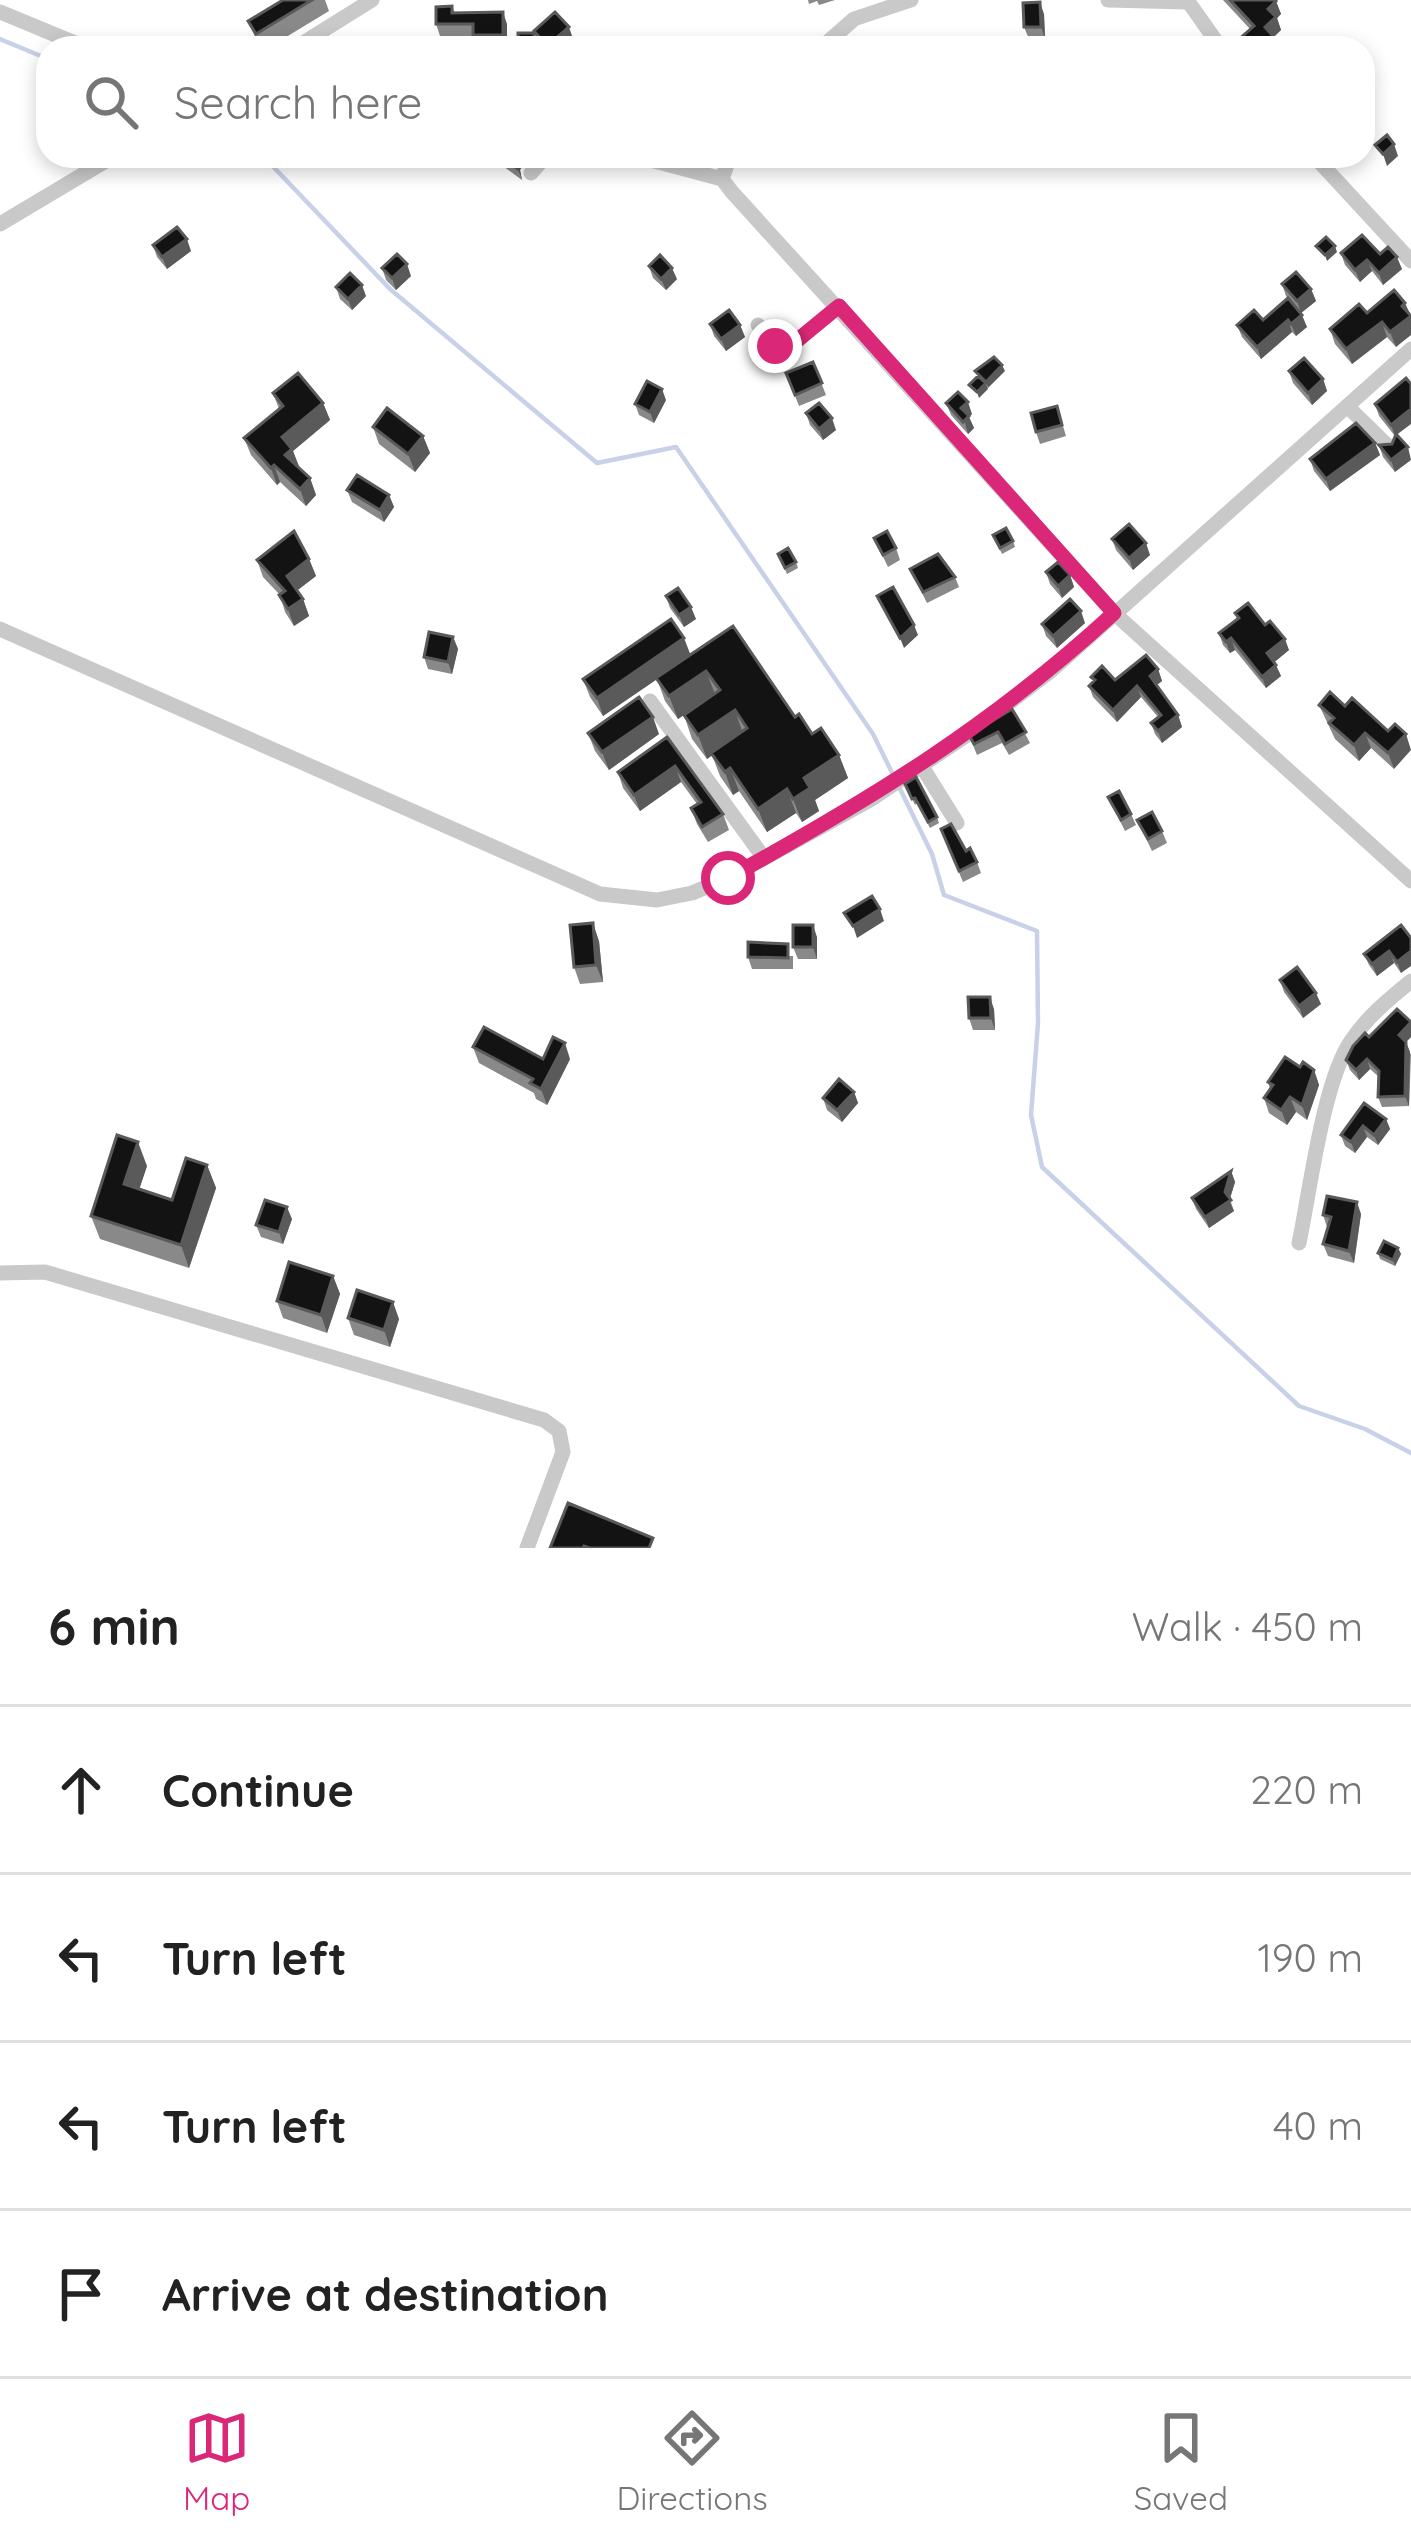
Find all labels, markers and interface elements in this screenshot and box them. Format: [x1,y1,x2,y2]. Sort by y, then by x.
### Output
search box [36,36,1375,168]
icon: search [78,69,144,135]
text: Search here [174,74,422,130]
route end [748,319,802,373]
route start [701,851,755,905]
text: 6 min [48,1594,180,1658]
text: Walk · 450 m [1132,1602,1363,1651]
icon: ahead [48,1757,114,1823]
text: Continue [162,1762,354,1818]
text: 220 m [1250,1765,1363,1814]
icon: left [48,1925,114,1991]
text: Turn left [162,1930,347,1986]
text: 190 m [1257,1933,1363,1982]
icon: left [48,2093,114,2159]
text: Turn left [162,2098,347,2154]
text: 40 m [1273,2101,1363,2150]
icon: arrive [48,2261,114,2327]
text: Arrive at destination [162,2266,608,2322]
tab: Map [183,2405,250,2518]
tab: Directions [616,2405,768,2518]
tab: Saved [1134,2405,1228,2518]

